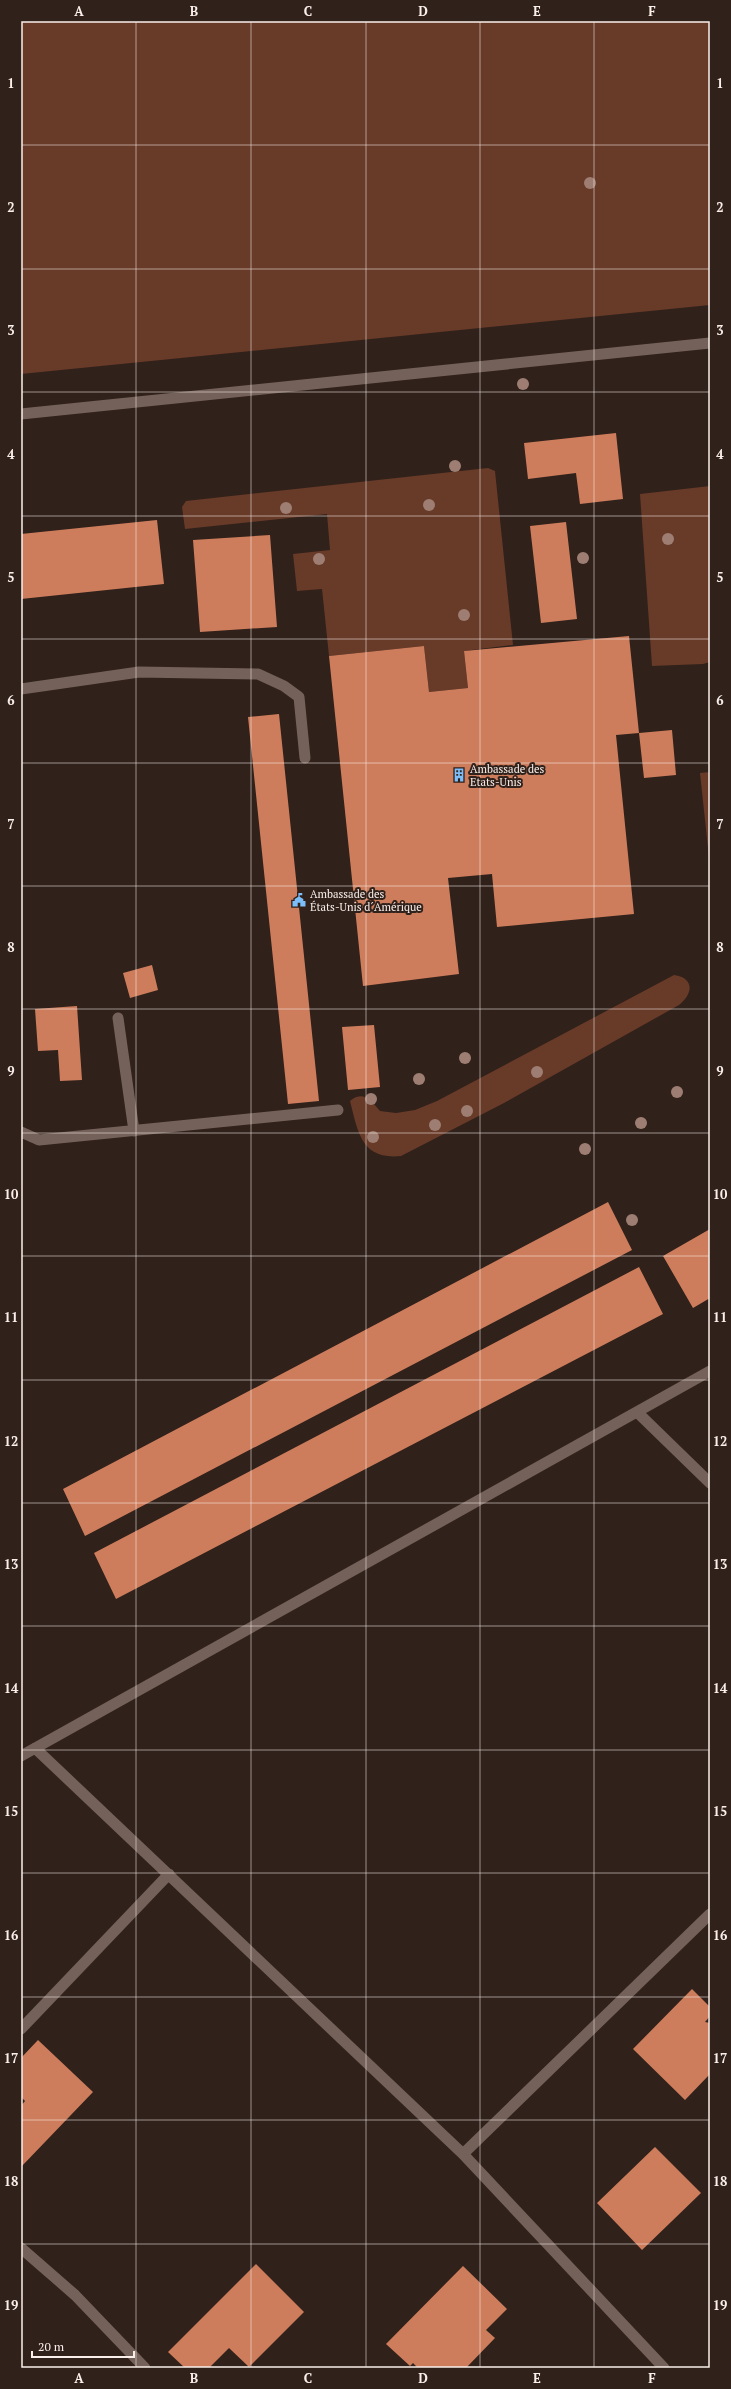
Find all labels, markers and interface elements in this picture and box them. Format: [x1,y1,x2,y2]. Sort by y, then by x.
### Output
text: A [74,2,84,20]
text: B [190,2,198,20]
text: C [304,2,312,20]
text: D [418,2,428,20]
text: E [533,2,541,20]
text: F [648,2,656,20]
text: 1 [7,74,15,92]
text: 1 [716,74,724,92]
text: 2 [7,198,15,216]
text: 2 [716,198,724,216]
text: 3 [7,321,15,339]
text: 3 [716,321,724,339]
text: 4 [7,445,15,463]
text: 4 [716,445,724,463]
text: 5 [7,568,15,586]
text: 5 [716,568,724,586]
text: 6 [7,691,15,709]
text: 6 [716,691,724,709]
place label: Ambassade des Etats-Unis [470,762,545,789]
building icon: Ambassade des Etats-Unis [451,767,467,783]
text: 7 [7,815,15,833]
text: 7 [716,815,724,833]
place label: Ambassade des États-Unis d´Amérique [310,887,422,914]
public building icon: Ambassade des États-Unis d´Amérique [291,892,307,908]
text: 8 [7,938,15,956]
text: 8 [716,938,724,956]
text: 9 [7,1062,15,1080]
text: 9 [716,1062,724,1080]
text: 10 [4,1185,19,1203]
text: 10 [713,1185,728,1203]
text: 11 [4,1308,18,1326]
text: 11 [713,1308,727,1326]
text: 12 [4,1432,18,1450]
text: 12 [713,1432,727,1450]
text: 13 [4,1555,18,1573]
text: 13 [713,1555,727,1573]
text: 14 [4,1679,19,1697]
text: 14 [713,1679,728,1697]
text: 15 [4,1802,18,1820]
text: 15 [713,1802,727,1820]
text: 16 [4,1926,18,1944]
text: 16 [713,1926,727,1944]
text: 17 [4,2049,18,2067]
text: 17 [713,2049,727,2067]
text: 18 [4,2172,18,2190]
text: 18 [713,2172,727,2190]
text: 19 [4,2296,18,2314]
text: 19 [713,2296,727,2314]
scale bar [32,2333,134,2359]
text: 20 m [38,2339,65,2354]
text: A [74,2369,84,2387]
text: B [190,2369,198,2387]
text: C [304,2369,312,2387]
text: D [418,2369,428,2387]
text: E [533,2369,541,2387]
text: F [648,2369,656,2387]

